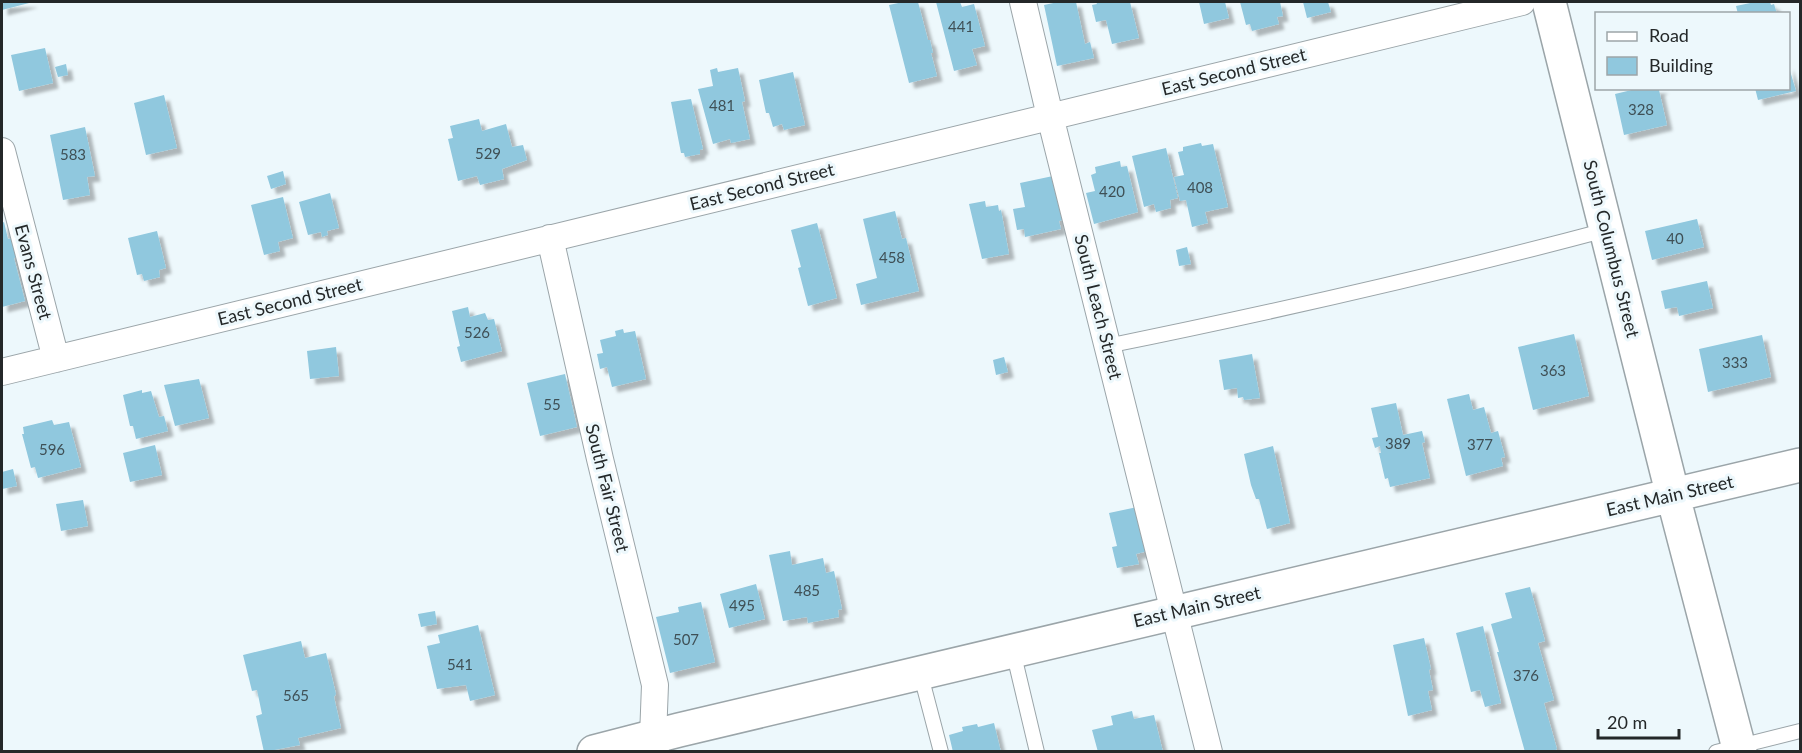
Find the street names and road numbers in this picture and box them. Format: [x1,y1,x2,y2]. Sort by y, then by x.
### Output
street label: East Second Street [1159,42,1309,100]
street label: East Second Street [687,157,837,215]
street label: South Columbus Street [1579,158,1645,340]
street label: Evans Street [11,222,57,322]
street label: South Leach Street [1070,232,1128,382]
street label: East Second Street [215,272,365,330]
street label: South Fair Street [581,421,635,555]
street label: East Main Street [1604,470,1736,520]
street label: East Main Street [1131,581,1263,631]

